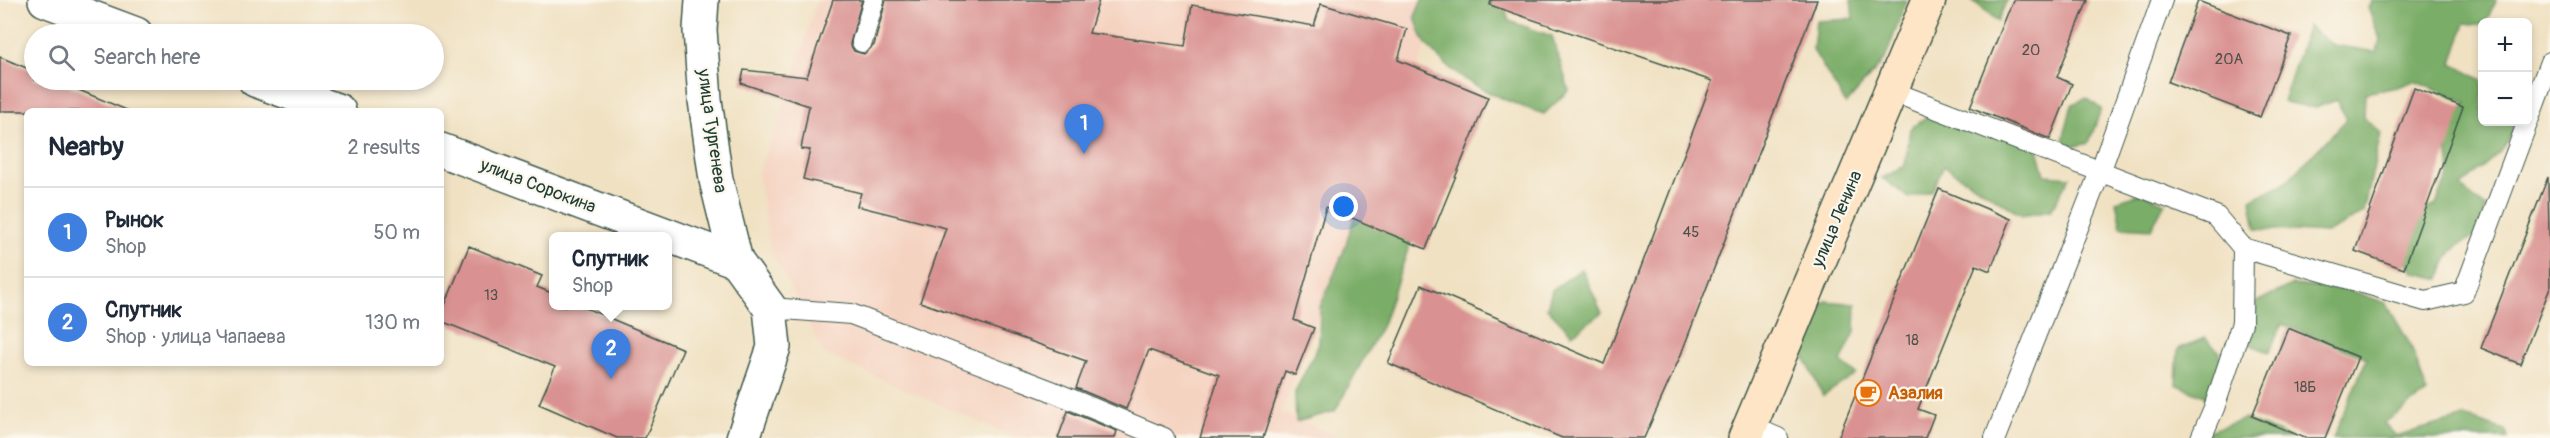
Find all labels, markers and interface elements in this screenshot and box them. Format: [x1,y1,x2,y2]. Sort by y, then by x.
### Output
map controls [2478,18,2532,126]
button: + [2478,18,2532,72]
search box [24,24,444,90]
icon: search [45,41,78,74]
house number: 20 [2022,41,2040,60]
text: Search here [93,43,200,71]
house number: 20А [2215,50,2243,69]
street label: улица Тургенева [692,67,732,194]
button: − [2478,72,2532,126]
pin: 1 [1064,104,1104,154]
text: Nearby [48,131,124,163]
text: 2 results [348,135,420,160]
street label: улица Сорокина [476,153,599,219]
street label: улица Ленина [1806,167,1868,272]
your location [1329,192,1358,221]
text: Рынок [105,206,164,234]
text: 1 [64,220,71,245]
text: 50 m [373,220,420,245]
house number: 45 [1683,223,1699,242]
popup [549,232,672,310]
text: Shop [105,234,146,259]
text: Спутник [572,245,649,273]
text: Shop [572,273,613,298]
house number: 13 [484,286,498,305]
text: Спутник [105,296,182,324]
text: 2 [62,310,73,335]
text: 130 m [365,310,420,335]
text: Shop · улица Чапаева [105,324,285,349]
pin: 2 [592,330,630,379]
house number: 18 [1905,331,1919,350]
cafe icon: Азалия [1853,378,1883,408]
house number: 18Б [2294,378,2316,397]
place label: Азалия [1888,382,1943,405]

